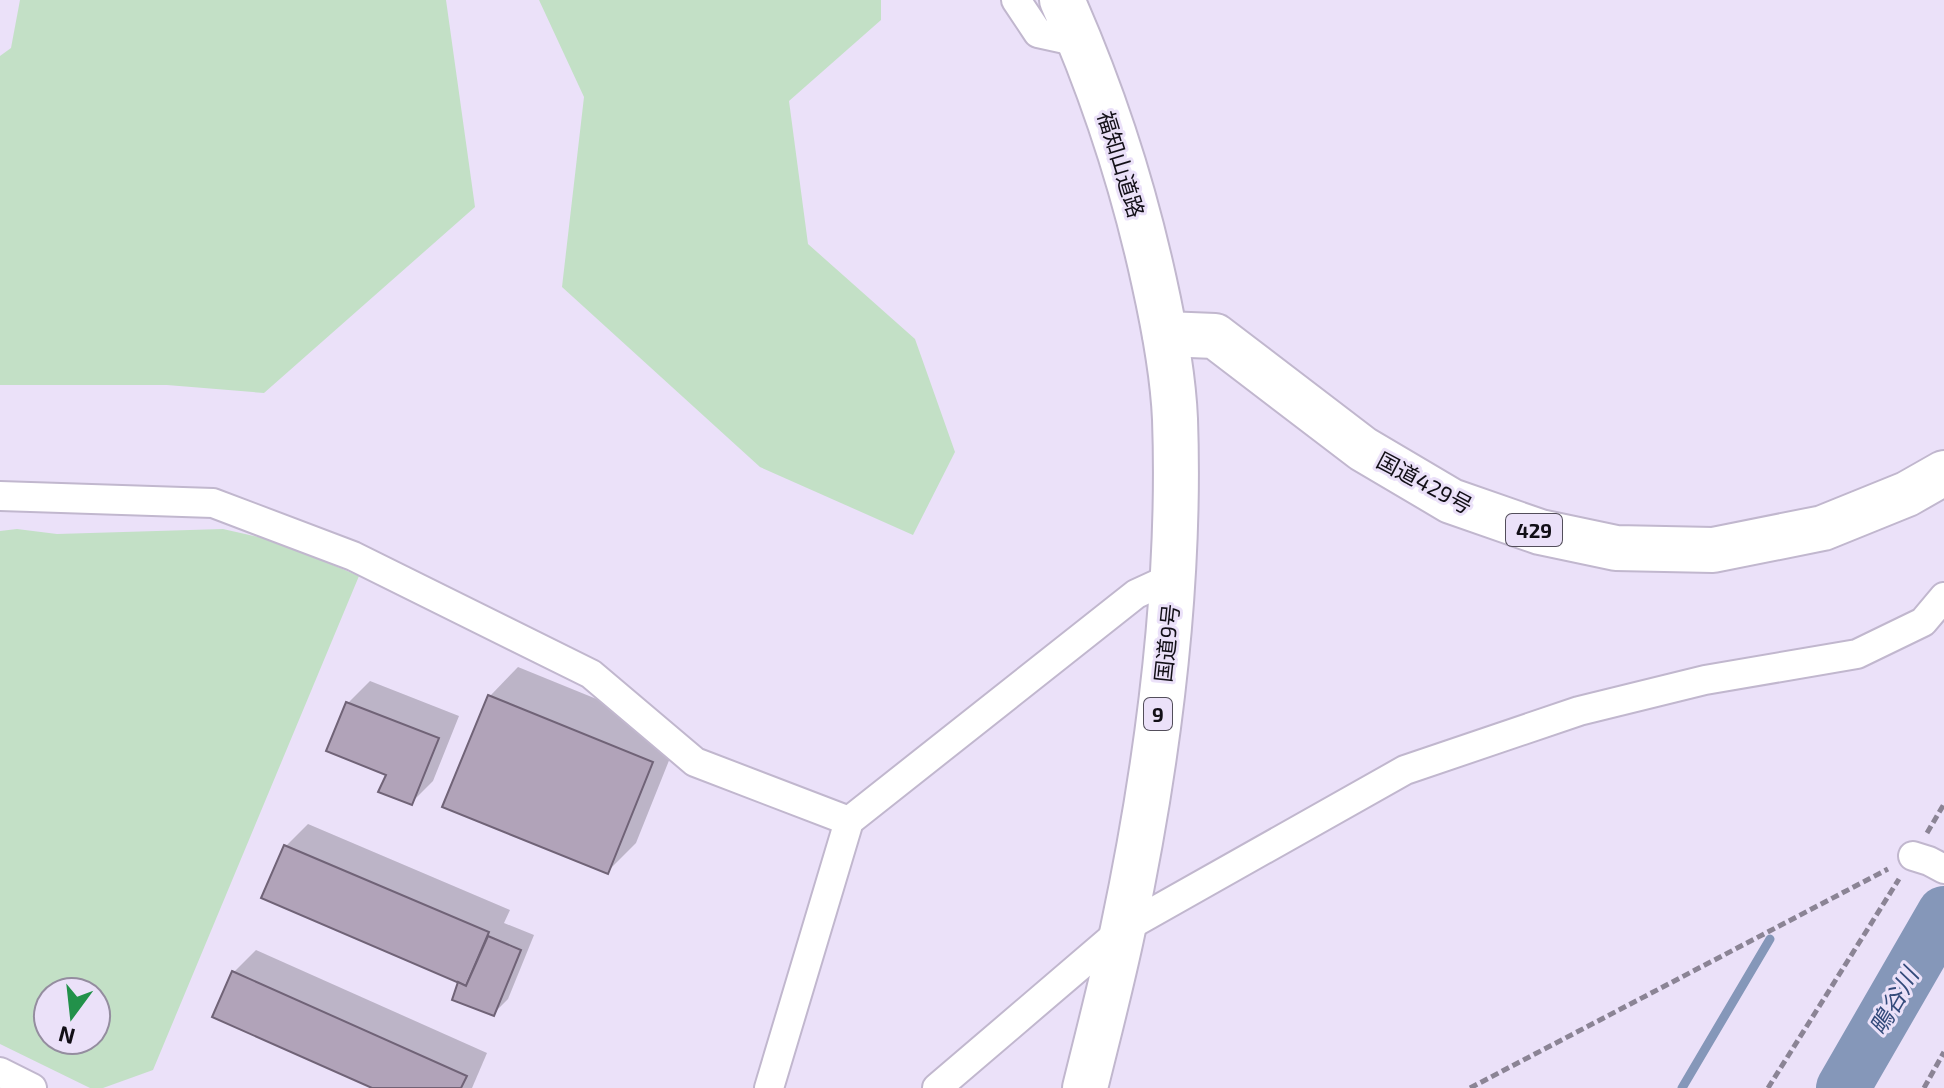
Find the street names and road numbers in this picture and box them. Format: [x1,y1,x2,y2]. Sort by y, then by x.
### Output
street label: 福知山道路 [1093,108,1151,220]
street label: 国道429号 [1373,446,1477,518]
road number: 429 [1506,514,1562,546]
street label: 国道9号 [1149,603,1183,683]
road number: 9 [1144,698,1172,730]

